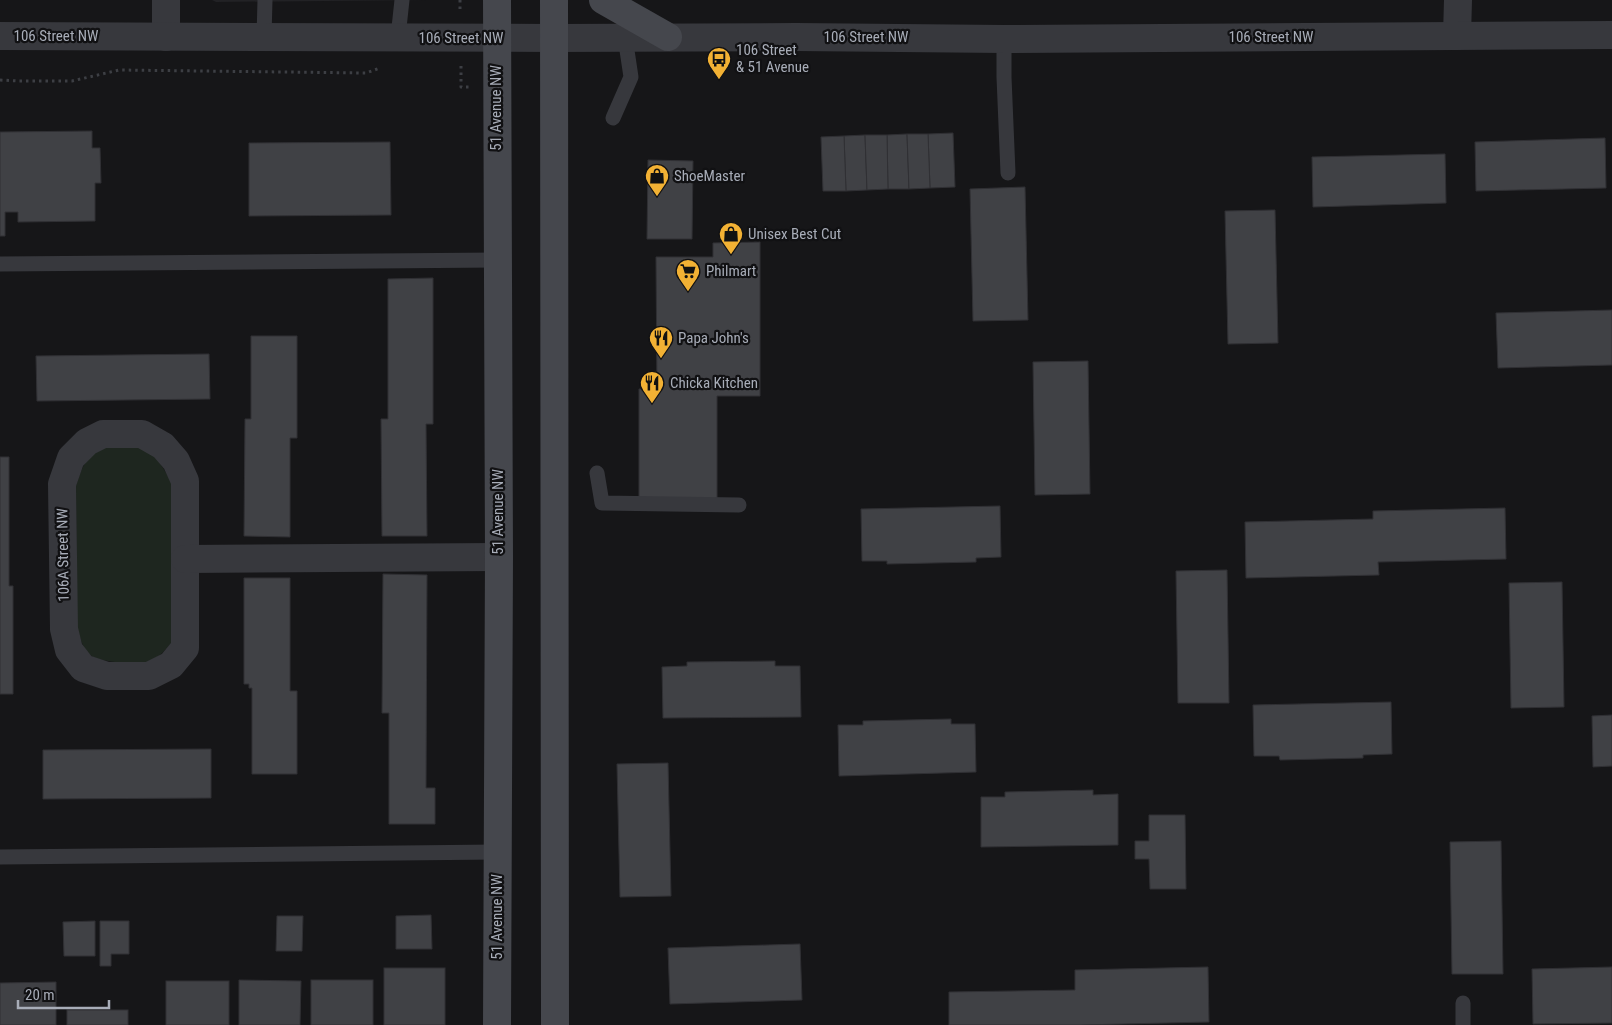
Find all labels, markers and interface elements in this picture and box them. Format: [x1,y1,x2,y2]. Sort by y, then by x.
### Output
street label: 106 Street NW [14,27,99,45]
street label: 106 Street NW [824,28,909,46]
street label: 106 Street NW [1229,28,1314,46]
street label: 106 Street NW [419,29,504,47]
place label: 106 Street & 51 Avenue [736,41,809,76]
bus stop icon: 106 Street & 51 Avenue [706,46,732,80]
street label: 51 Avenue NW [487,65,505,151]
shop icon: ShoeMaster [644,163,670,197]
place label: ShoeMaster [674,167,745,185]
shop icon: Unisex Best Cut [718,221,744,255]
place label: Unisex Best Cut [748,225,841,243]
supermarket icon: Philmart [675,258,701,292]
place label: Philmart [706,262,756,280]
restaurant icon: Papa John's [648,325,674,359]
place label: Papa John's [678,329,749,347]
restaurant icon: Chicka Kitchen [639,370,665,404]
place label: Chicka Kitchen [670,374,758,392]
street label: 51 Avenue NW [489,469,507,555]
street label: 106A Street NW [53,507,73,602]
street label: 51 Avenue NW [488,874,506,960]
scale bar [18,978,109,1010]
text: 20 m [25,986,55,1004]

